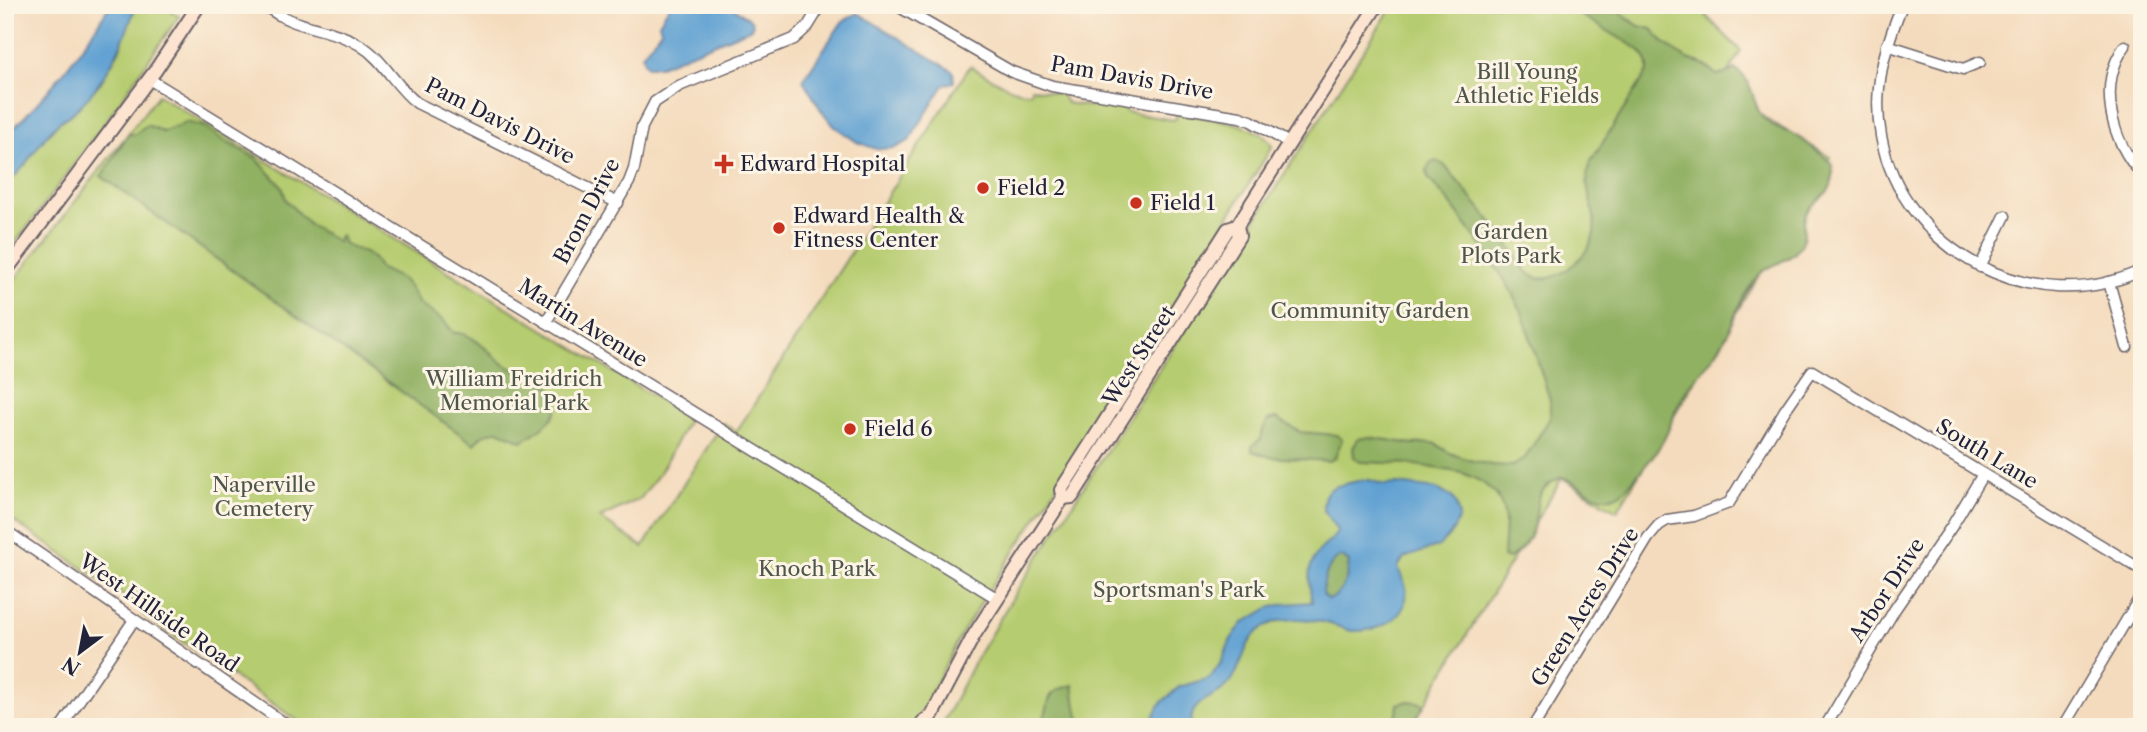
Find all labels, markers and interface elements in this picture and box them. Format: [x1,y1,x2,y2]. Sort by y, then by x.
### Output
street label: Pam Davis Drive [1049,51,1215,104]
park label: Bill Young Athletic Fields [1454,59,1599,108]
street label: Pam Davis Drive [421,72,579,169]
place label: Edward Hospital [740,151,905,176]
street label: Brom Drive [548,154,625,268]
marker: Edward Hospital [714,154,734,174]
place label: Field 2 [997,175,1065,200]
marker: Field 2 [975,180,991,196]
place label: Field 1 [1150,190,1215,215]
marker: Field 1 [1128,195,1144,211]
place label: Edward Health & Fitness Center [793,203,965,252]
park label: Garden Plots Park [1461,219,1562,268]
marker: Edward Health & Fitness Center [771,220,787,236]
street label: Martin Avenue [514,273,652,372]
park label: Community Garden [1271,298,1469,323]
street label: West Street [1096,300,1181,411]
park label: William Freidrich Memorial Park [425,366,602,415]
street label: South Lane [1932,413,2043,494]
place label: Field 6 [864,416,933,441]
marker: Field 6 [842,421,858,437]
park label: Naperville Cemetery [212,472,316,521]
street label: Green Acres Drive [1526,523,1644,691]
street label: Arbor Drive [1843,533,1929,647]
street label: West Hillside Road [74,547,244,677]
park label: Knoch Park [758,556,877,581]
park label: Sportsman's Park [1093,577,1266,602]
north arrow [46,616,116,686]
text: N [58,652,84,680]

